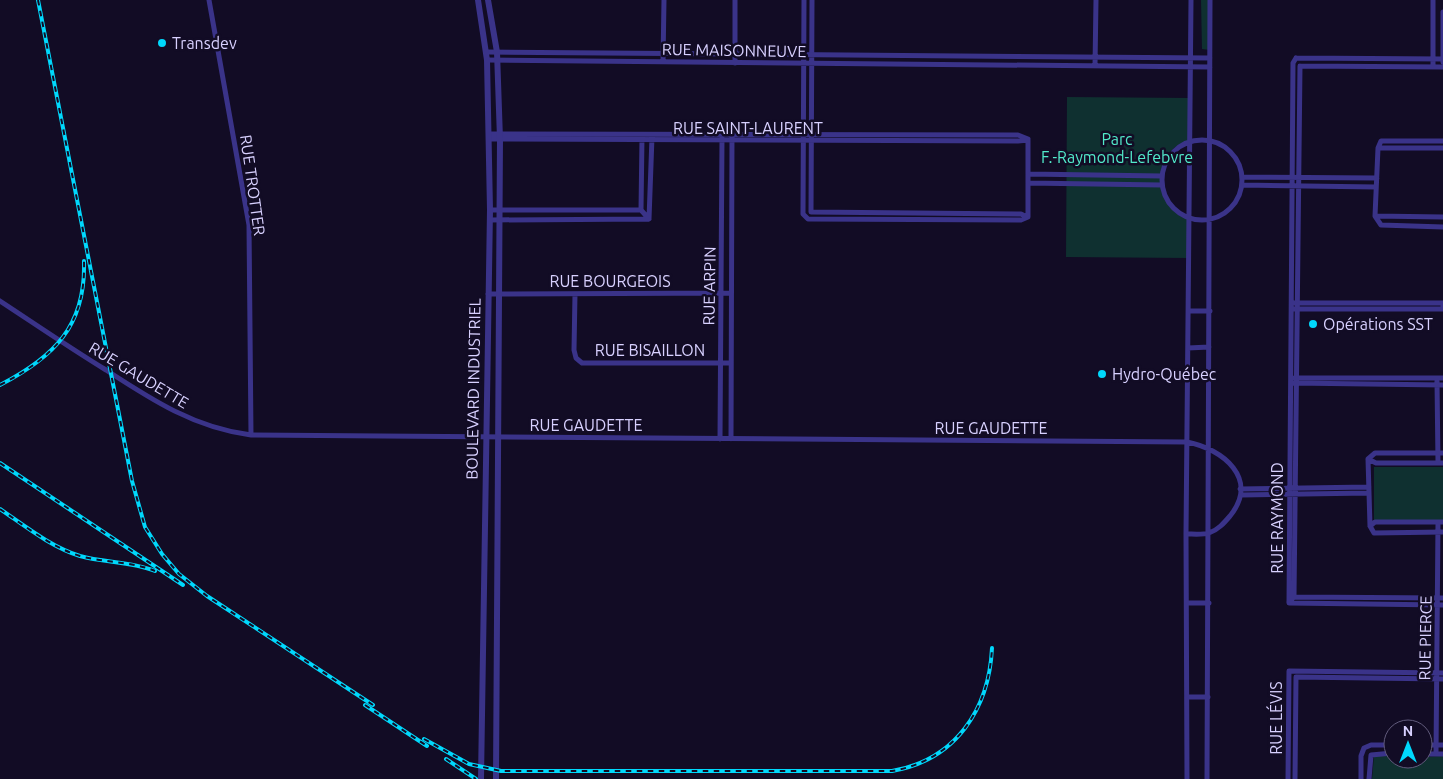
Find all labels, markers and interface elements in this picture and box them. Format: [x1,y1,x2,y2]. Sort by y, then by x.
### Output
place label: Transdev [172,34,237,52]
marker: Transdev [156,37,168,49]
street label: RUE MAISONNEUVE [662,40,806,60]
street label: RUE SAINT-LAURENT [673,119,823,137]
park label: Parc F.-Raymond-Lefebvre [1041,130,1193,166]
street label: RUE TROTTER [237,133,269,237]
street label: RUE ARPIN [699,246,719,326]
street label: RUE BOURGEOIS [549,272,671,290]
street label: BOULEVARD INDUSTRIEL [462,298,484,480]
place label: Opérations SST [1323,315,1433,333]
marker: Opérations SST [1307,318,1319,330]
street label: RUE GAUDETTE [86,338,192,412]
street label: RUE BISAILLON [595,341,705,359]
place label: Hydro-Québec [1112,365,1217,383]
marker: Hydro-Québec [1096,368,1108,380]
street label: RUE GAUDETTE [530,416,642,434]
street label: RUE GAUDETTE [935,419,1047,437]
street label: RUE RAYMOND [1268,462,1286,574]
street label: RUE PIERCE [1415,595,1435,681]
street label: RUE LÉVIS [1265,681,1285,755]
north arrow [1383,719,1433,769]
text: N [1403,723,1413,739]

